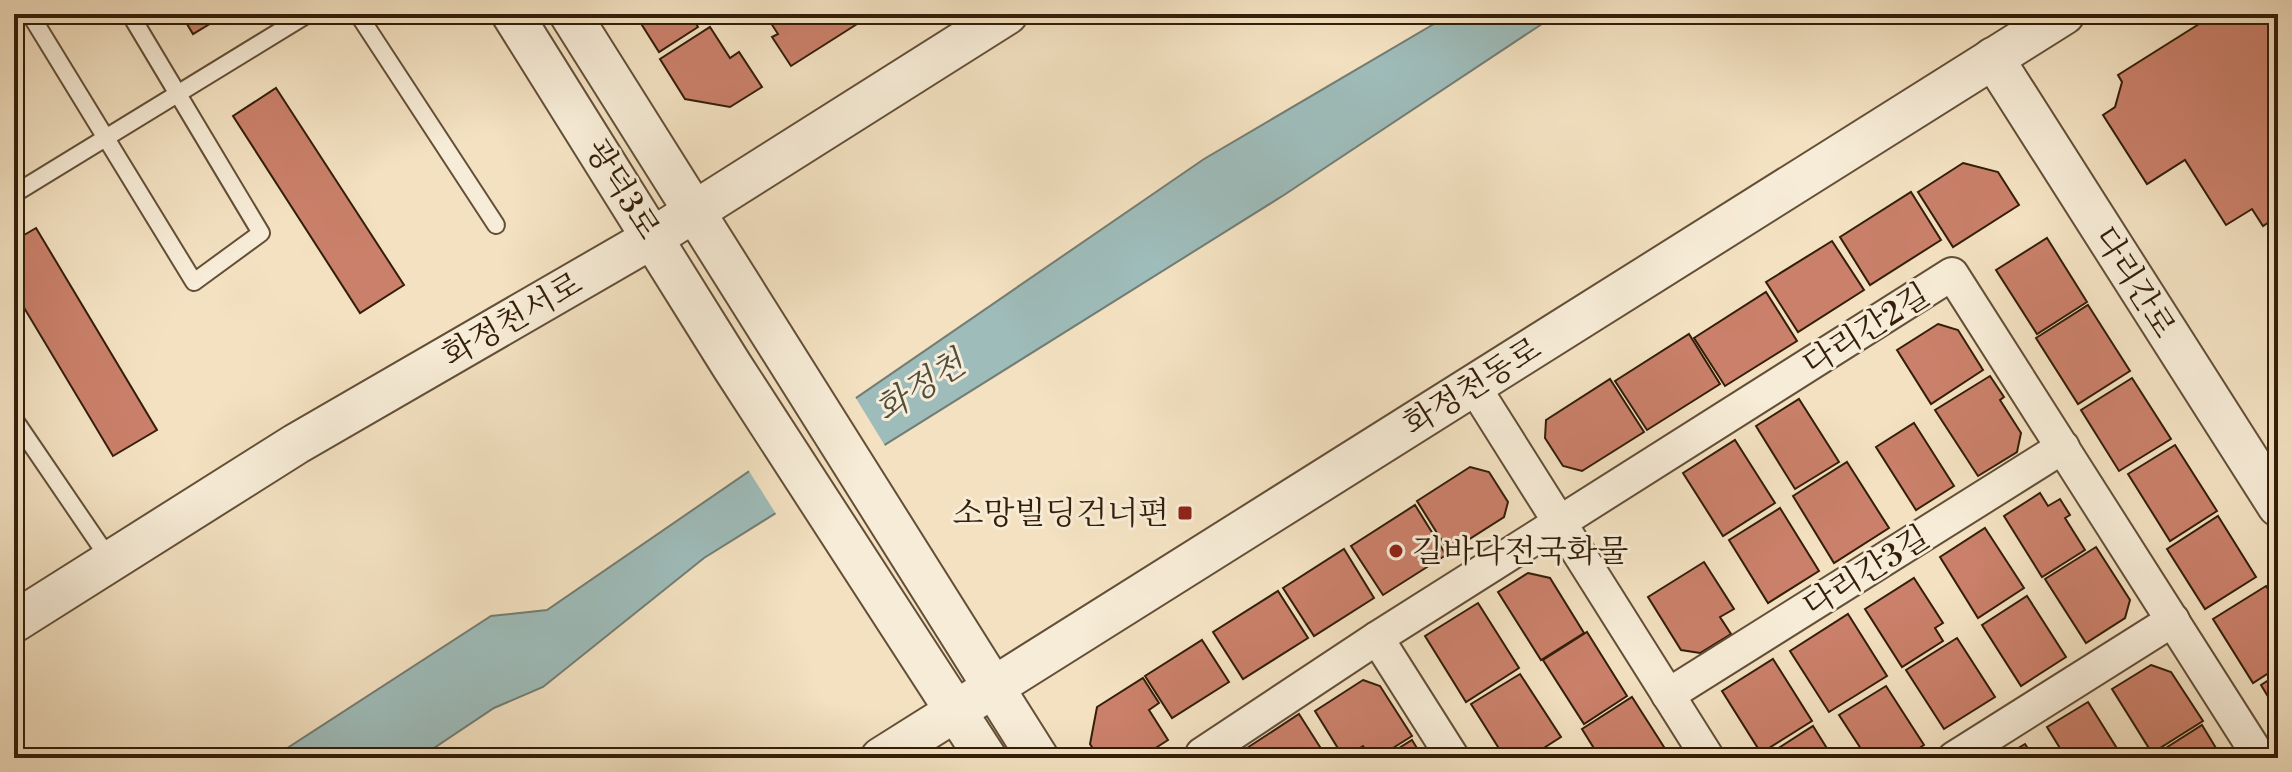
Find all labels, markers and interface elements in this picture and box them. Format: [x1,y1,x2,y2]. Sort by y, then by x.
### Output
street label: 광덕3로 [576,132,668,247]
street label: 다리간로 [2084,219,2184,346]
street label: 화정천서로 [436,264,590,376]
street label: 다리간2길 [1796,275,1937,384]
street label: 화정천동로 [1396,329,1549,445]
water label: 화정천 [868,342,976,432]
place label: 소망빌딩건너편 [953,494,1169,534]
marker: 소망빌딩건너편 [1176,504,1194,522]
street label: 다리간3길 [1796,517,1937,626]
place label: 길바다전국화물 [1412,532,1628,572]
marker: 길바다전국화물 [1387,542,1405,560]

